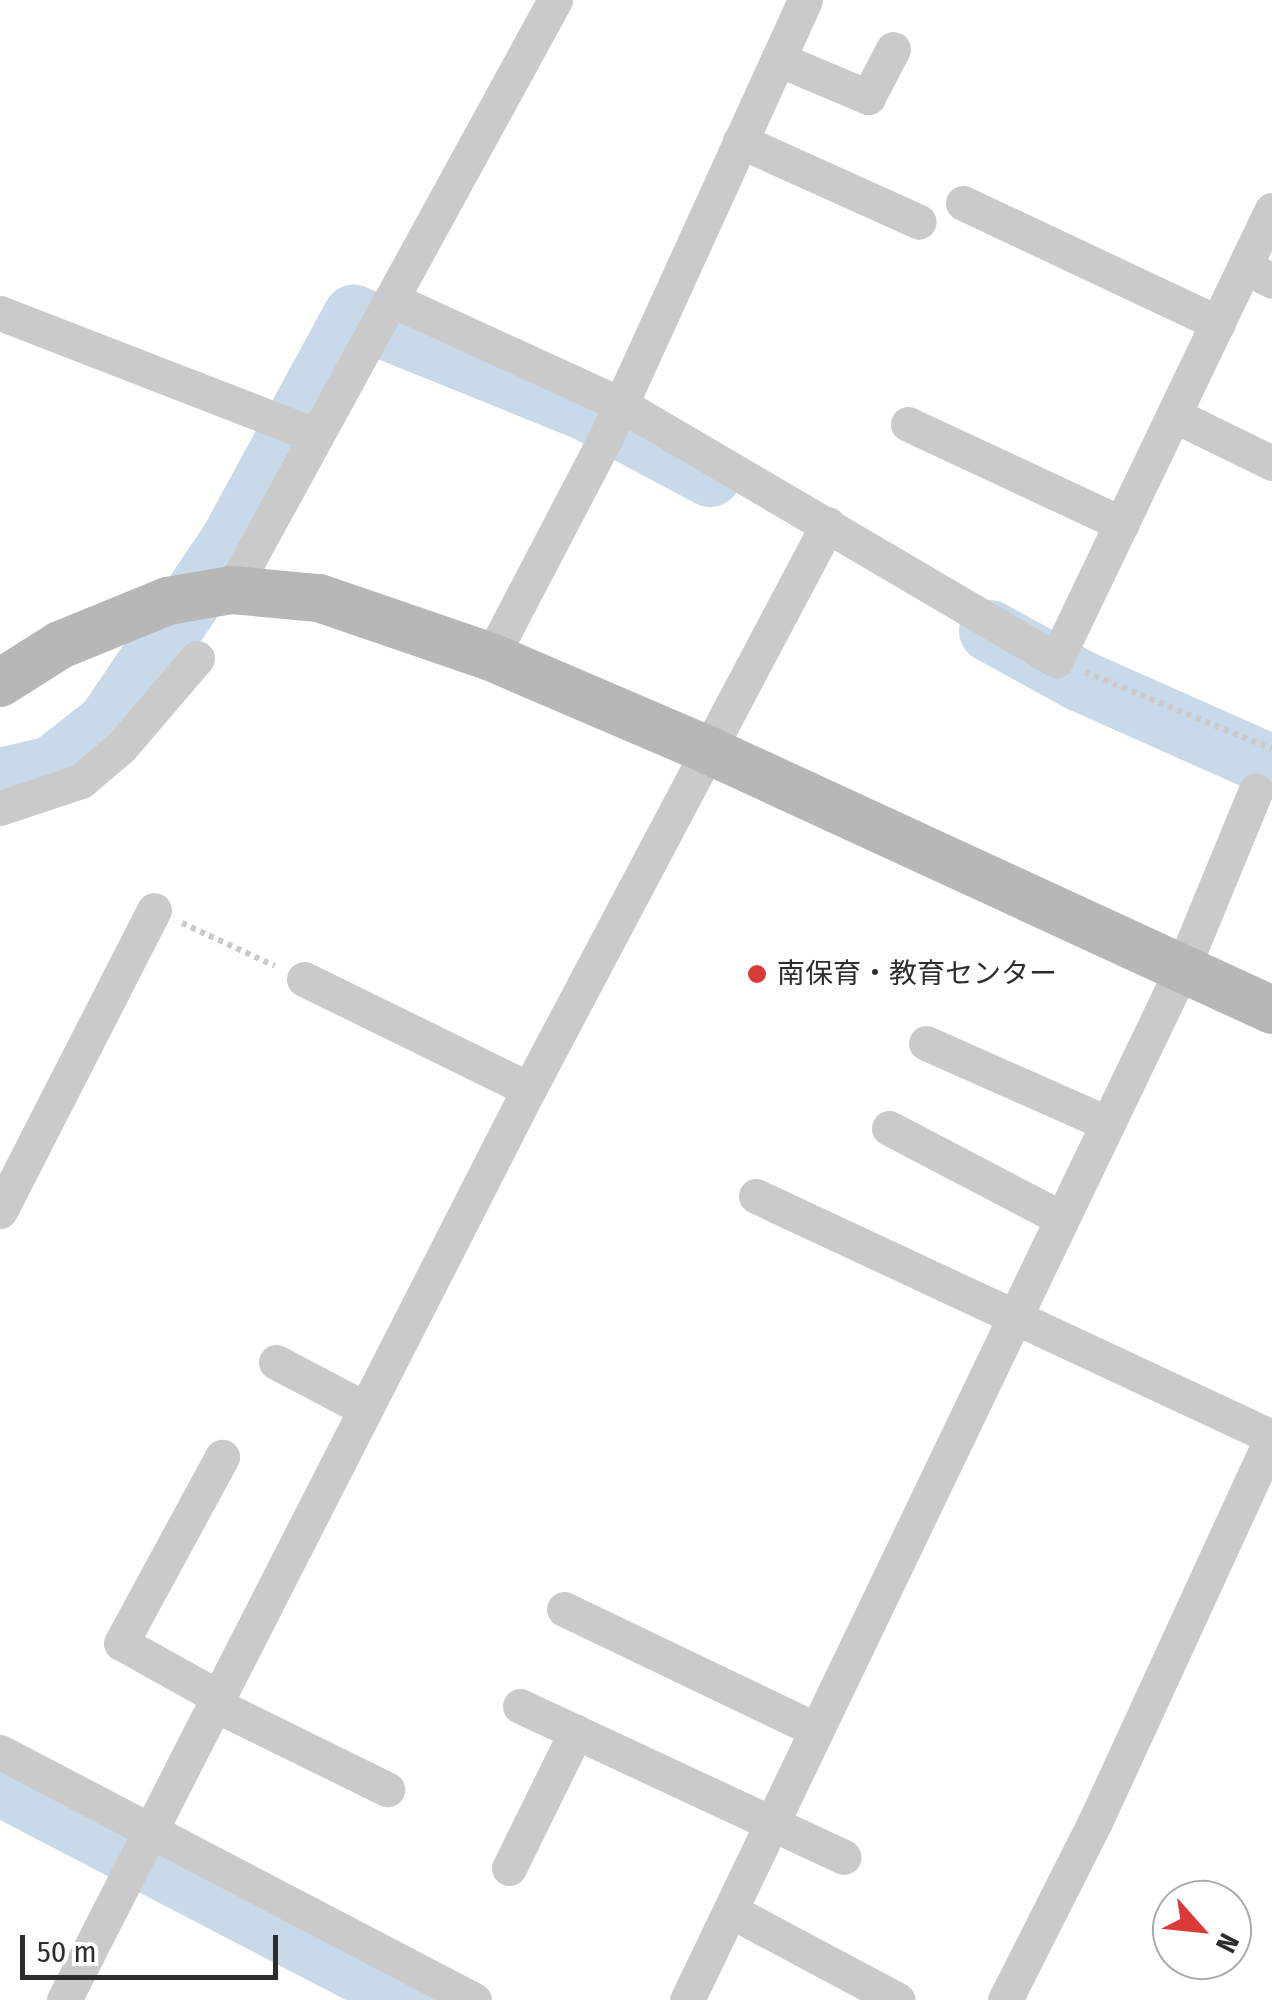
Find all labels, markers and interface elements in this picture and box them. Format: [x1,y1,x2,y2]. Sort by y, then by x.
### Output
place label: 南保育・教育センター [777,957,1057,991]
marker: 南保育・教育センター [746,963,768,985]
north arrow [1152,1880,1252,1980]
scale bar [25,1915,282,1977]
text: N [1209,1928,1246,1958]
text: 50 m [37,1934,97,1970]

